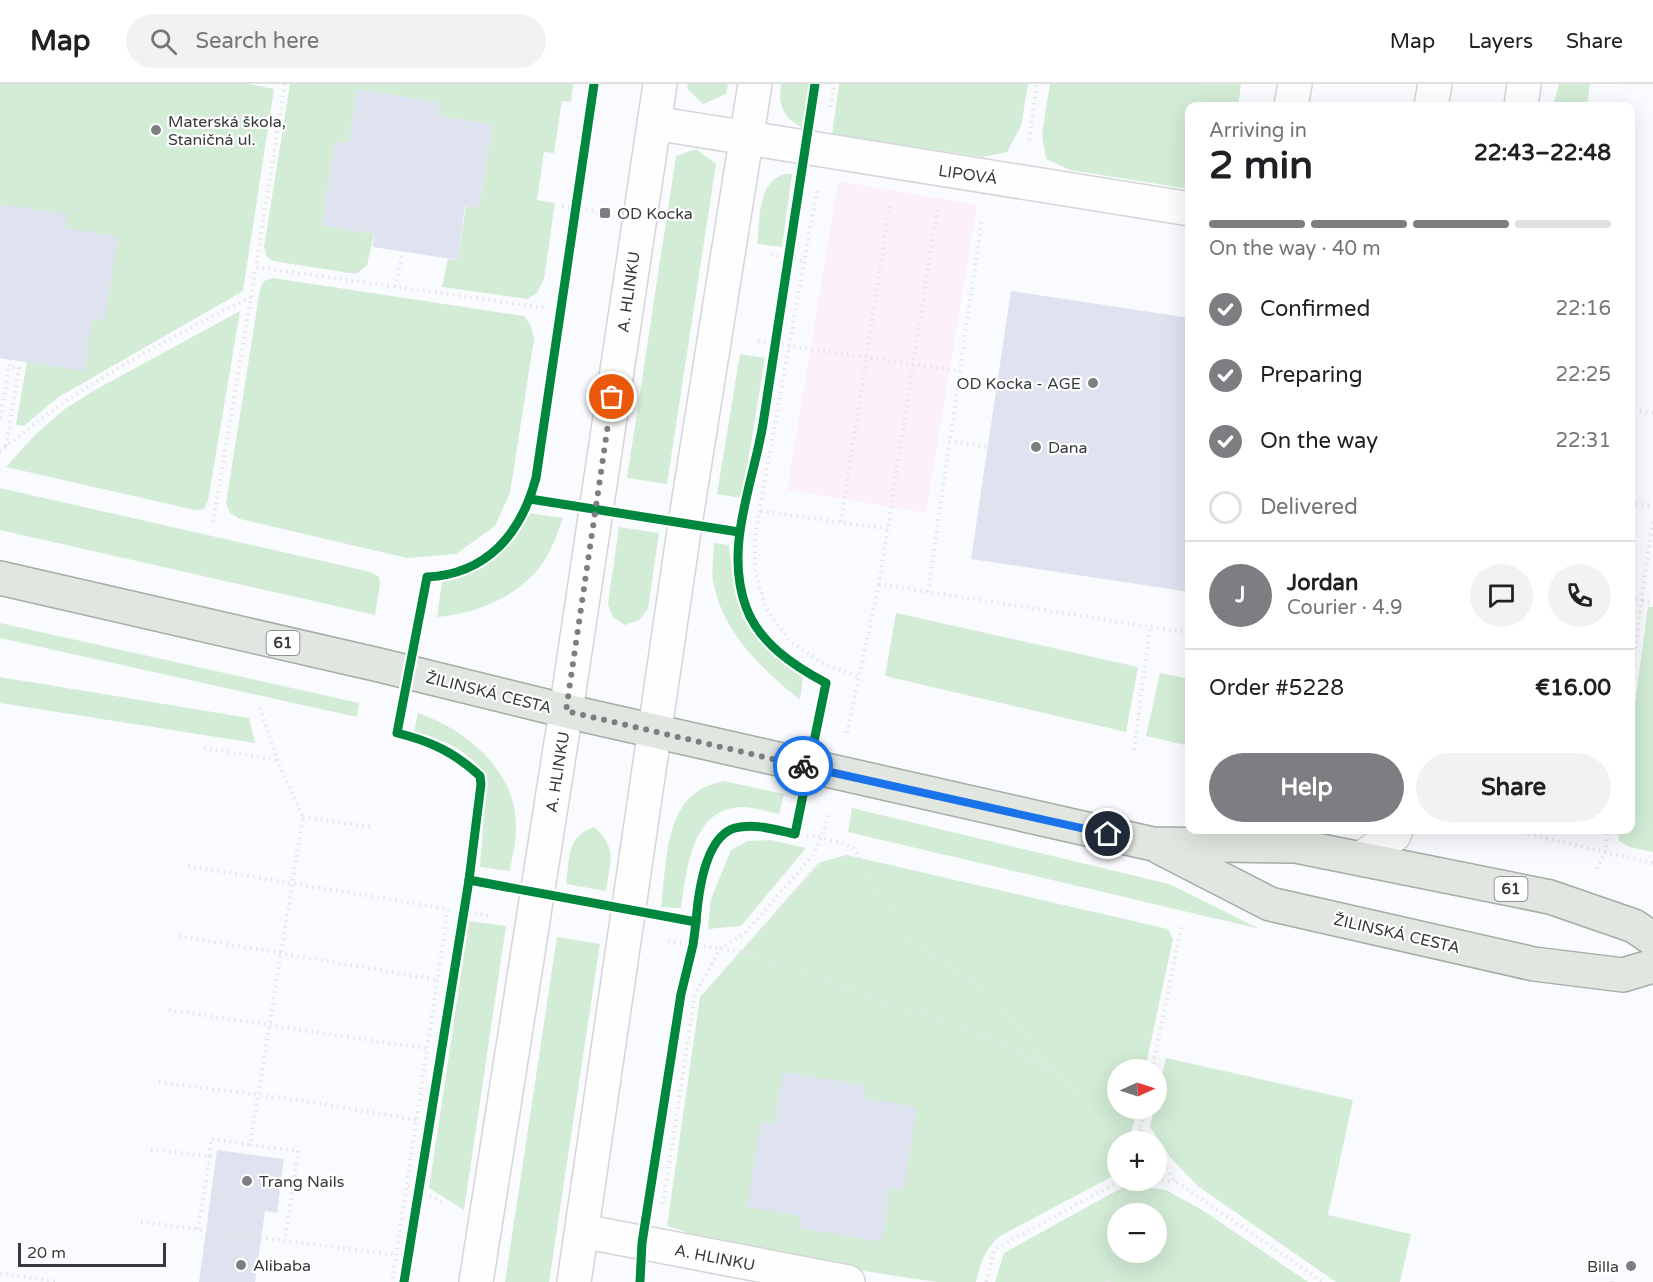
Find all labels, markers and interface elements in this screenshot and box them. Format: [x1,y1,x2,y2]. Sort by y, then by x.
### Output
search box [126,14,546,68]
text: Map [30,24,90,58]
icon: search [147,25,180,58]
text: Search here [195,28,319,54]
text: Map [1390,29,1435,54]
text: Layers [1468,29,1533,54]
text: Share [1566,29,1623,54]
place label: Materská škola, Staničná ul. [168,112,286,150]
text: Arriving in [1209,119,1307,143]
marker: Materská škola, Staničná ul. [149,123,163,137]
text: 22:43–22:48 [1474,140,1611,166]
text: 2 min [1209,142,1313,189]
street label: LIPOVÁ [937,161,999,189]
place label: OD Kocka [617,204,693,224]
marker: OD Kocka [598,206,612,220]
text: On the way · 40 m [1209,237,1381,261]
street label: A. HLINKU [613,250,645,334]
icon: check [1209,293,1242,326]
text: Confirmed [1260,296,1370,322]
text: 22:16 [1556,297,1611,321]
icon: check [1209,359,1242,392]
text: Preparing [1260,362,1363,388]
text: 22:25 [1556,363,1611,387]
pin [586,371,637,422]
place label: OD Kocka - AGE [956,374,1081,394]
marker: OD Kocka - AGE [1086,376,1100,390]
icon: bag [595,380,628,413]
icon: check [1209,425,1242,458]
text: On the way [1260,428,1378,454]
text: 22:31 [1556,429,1611,453]
place label: Dana [1048,438,1088,458]
marker: Dana [1029,440,1043,454]
text: Delivered [1260,494,1358,520]
button: chat [1470,564,1533,627]
button: phone [1548,564,1611,627]
text: Jordan [1287,570,1358,596]
text: J [1235,582,1246,608]
text: Courier · 4.9 [1287,596,1402,620]
road number: 61 [266,631,300,655]
street label: ŽILINSKÁ CESTA [424,668,554,718]
text: Order #5228 [1209,675,1344,701]
text: €16.00 [1535,675,1611,701]
street label: A. HLINKU [542,730,574,814]
courier [773,736,833,796]
icon: bike [787,750,820,783]
button: Help [1209,753,1404,822]
button: Share [1416,753,1611,822]
pin [1082,808,1133,859]
icon: home [1091,817,1124,850]
road number: 61 [1494,877,1528,901]
street label: ŽILINSKÁ CESTA [1332,910,1462,958]
north arrow [1107,1059,1167,1119]
map controls [1107,1059,1167,1263]
button: + [1107,1131,1167,1191]
place label: Trang Nails [259,1172,344,1192]
marker: Trang Nails [240,1174,254,1188]
button: − [1107,1203,1167,1263]
scale bar [18,1240,166,1268]
street label: A. HLINKU [673,1240,757,1276]
text: 20 m [27,1243,66,1263]
place label: Alibaba [253,1256,311,1276]
place label: Billa [1587,1257,1619,1277]
marker: Alibaba [234,1258,248,1272]
marker: Billa [1624,1259,1638,1273]

